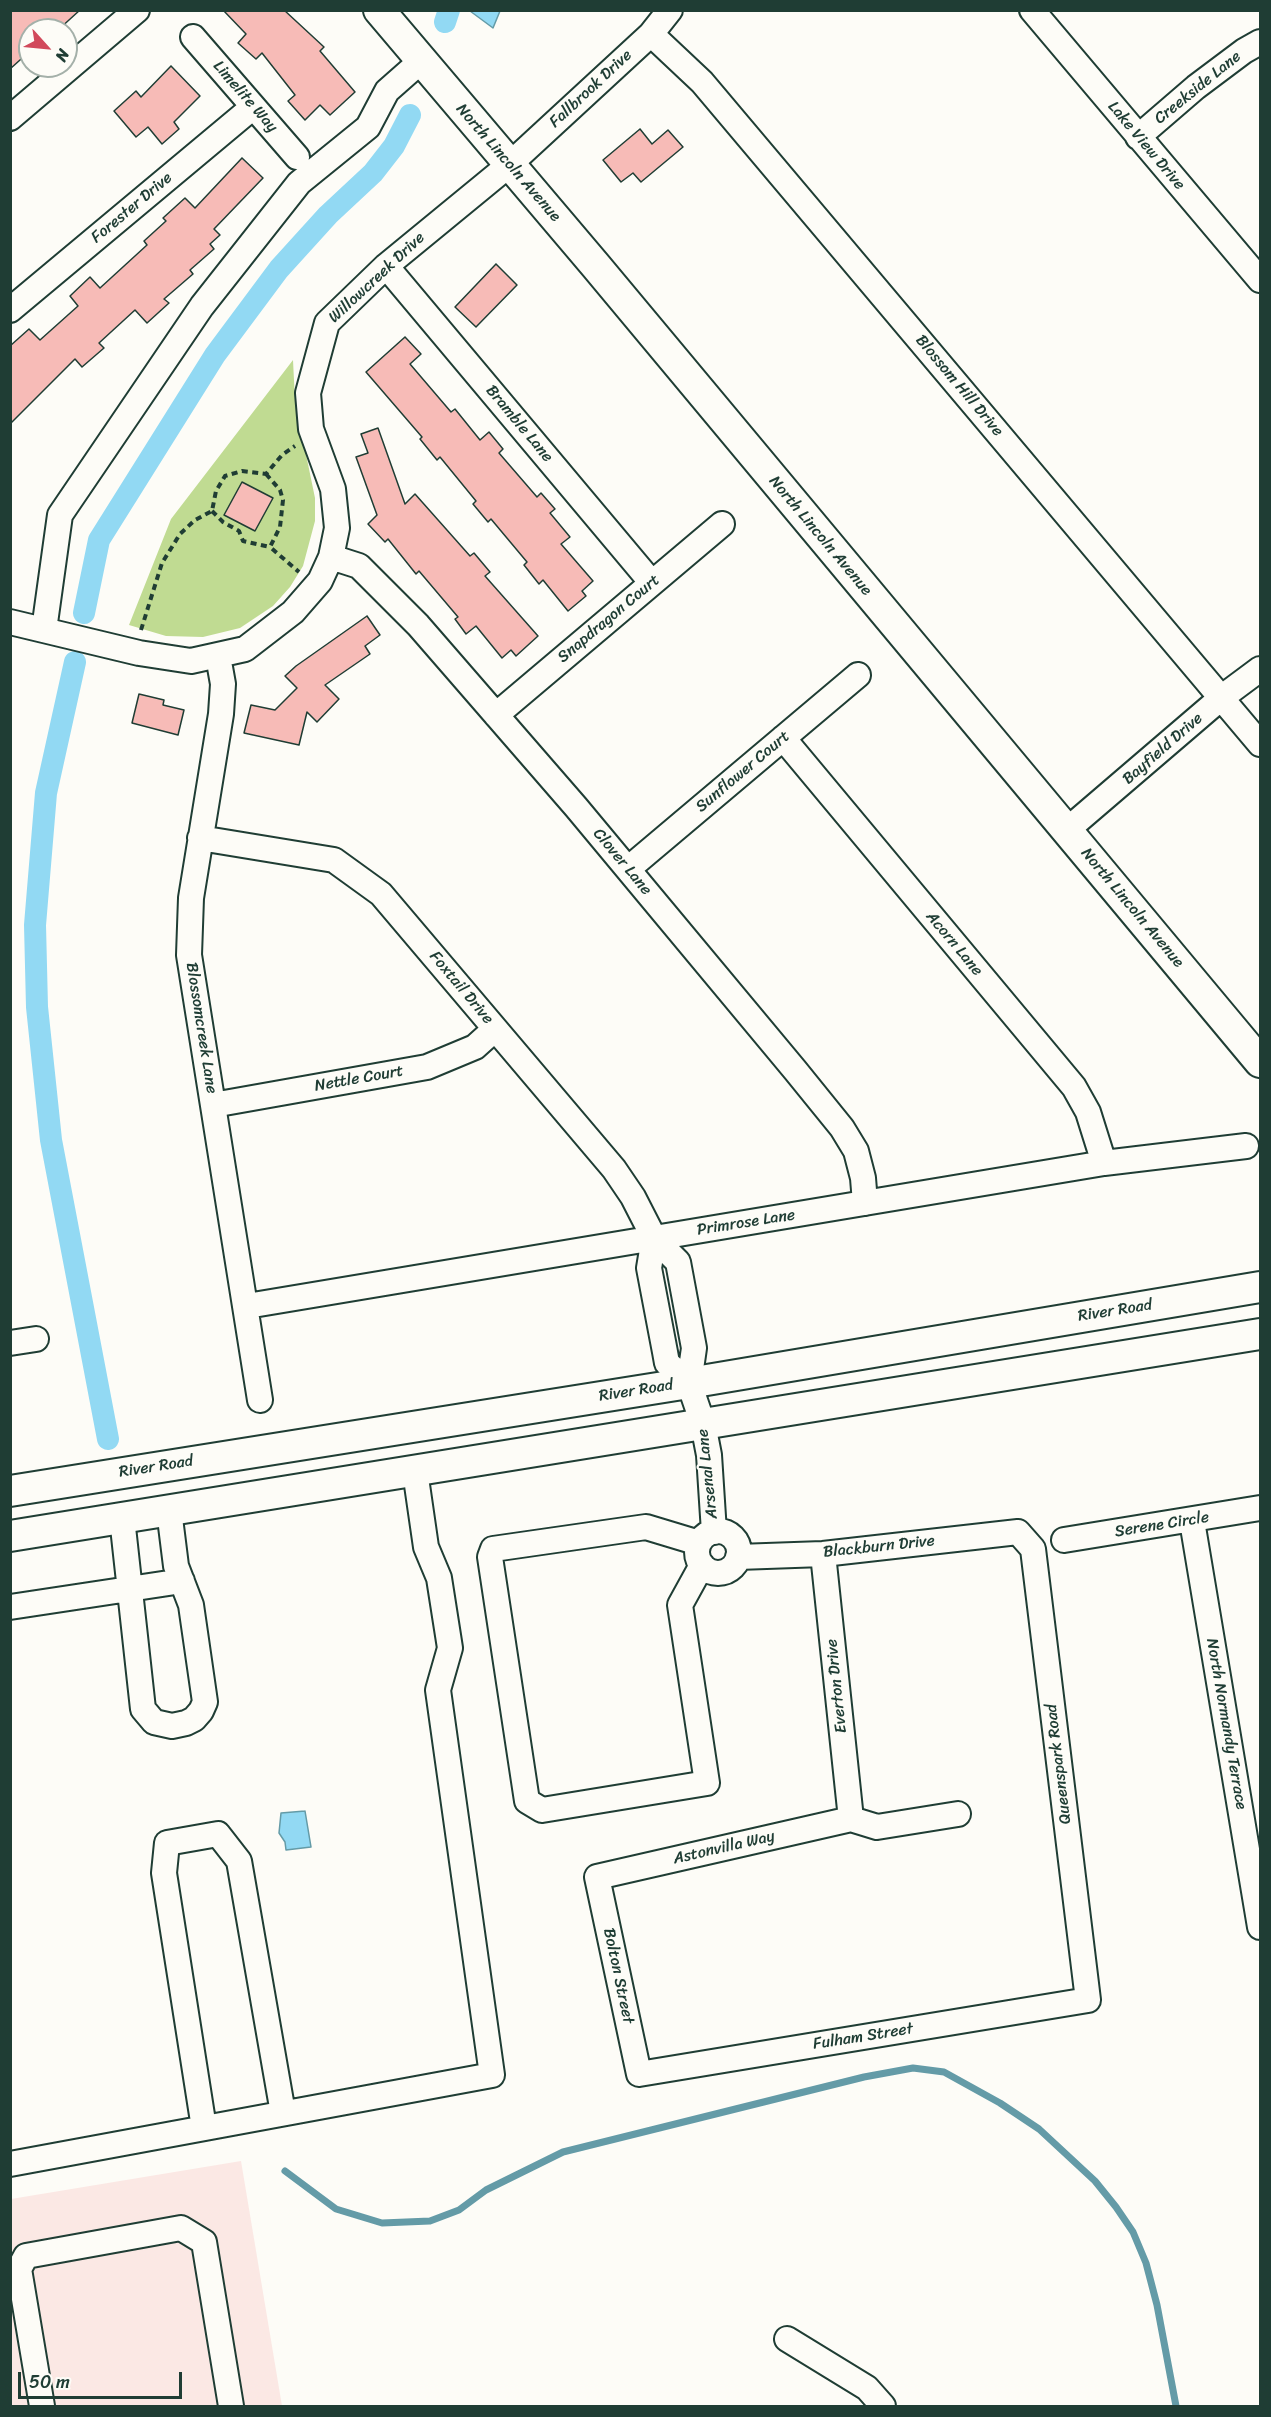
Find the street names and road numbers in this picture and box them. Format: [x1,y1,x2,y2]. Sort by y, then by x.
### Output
street label: Fallbrook Drive [546,46,636,132]
street label: Creekside Lane [1151,47,1245,129]
street label: Limelite Way [209,57,281,137]
street label: Lake View Drive [1103,98,1189,194]
street label: North Lincoln Avenue [451,100,565,226]
street label: Forester Drive [87,168,177,248]
street label: Willowcreek Drive [325,229,429,327]
street label: Blossom Hill Drive [911,331,1007,441]
street label: Bramble Lane [481,382,557,466]
street label: North Lincoln Avenue [764,472,876,600]
street label: Snapdragon Court [554,571,664,667]
street label: Bayfield Drive [1119,709,1207,789]
street label: Sunflower Court [692,727,794,817]
street label: Clover Lane [589,825,655,899]
street label: North Lincoln Avenue [1076,844,1188,972]
street label: Acorn Lane [921,908,987,980]
street label: Foxtail Drive [425,948,497,1028]
street label: Blossomcreek Lane [181,961,221,1095]
street label: Nettle Court [313,1062,405,1096]
street label: Primrose Lane [696,1206,796,1240]
street label: River Road [1077,1296,1153,1326]
street label: River Road [598,1376,674,1406]
street label: Arsenal Lane [694,1428,722,1520]
street label: River Road [118,1452,194,1482]
street label: Serene Circle [1113,1508,1211,1542]
street label: Blackburn Drive [822,1532,936,1562]
street label: North Normandy Terrace [1201,1637,1251,1811]
street label: Everton Drive [823,1638,851,1734]
street label: Queenspark Road [1042,1703,1076,1825]
street label: Astonvilla Way [671,1827,777,1869]
street label: Bolton Street [599,1926,637,2026]
street label: Fulham Street [812,2020,914,2054]

